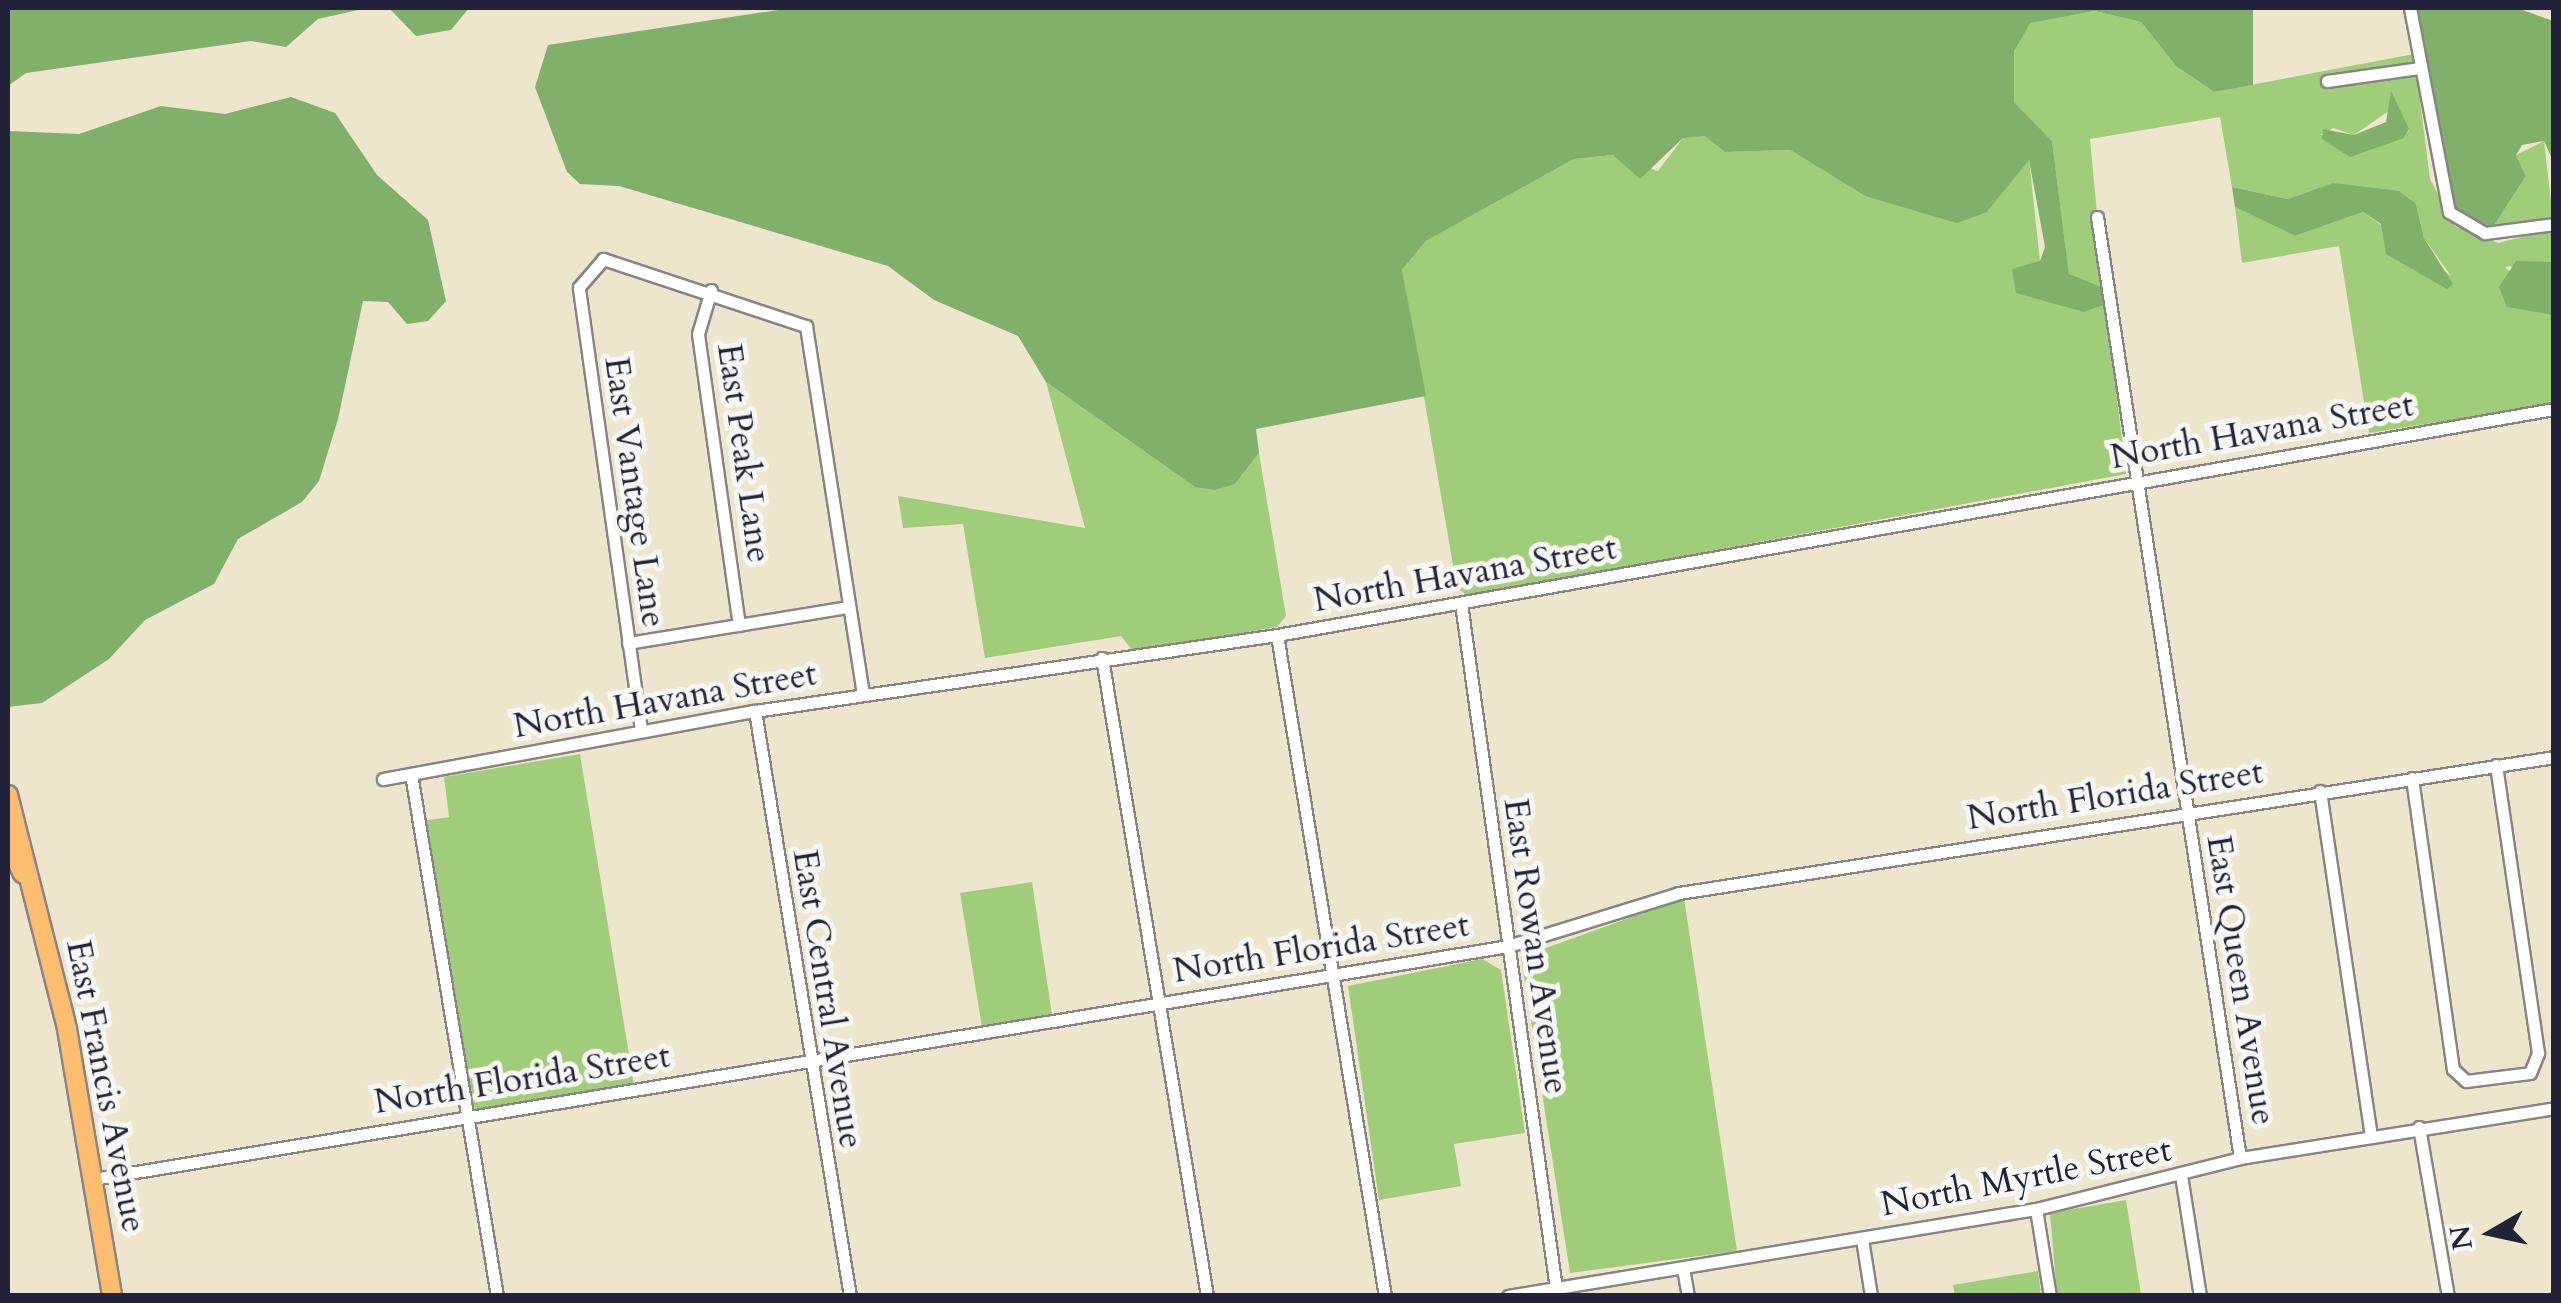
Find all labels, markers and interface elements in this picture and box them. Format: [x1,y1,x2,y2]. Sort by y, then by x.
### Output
street label: East Peak Lane [708,341,780,565]
street label: East Vantage Lane [595,354,675,630]
street label: North Havana Street [2107,384,2417,478]
street label: North Havana Street [1310,527,1620,621]
street label: North Havana Street [510,653,820,747]
street label: North Florida Street [1964,751,2266,839]
street label: East Rowan Avenue [1494,796,1578,1096]
street label: East Queen Avenue [2197,832,2285,1128]
street label: East Central Avenue [784,846,872,1152]
street label: North Florida Street [1170,904,1472,992]
street label: East Francis Avenue [57,936,155,1236]
street label: North Florida Street [371,1035,673,1123]
street label: North Myrtle Street [1877,1128,2175,1226]
north arrow [2441,1183,2541,1283]
text: N [2441,1223,2482,1253]

